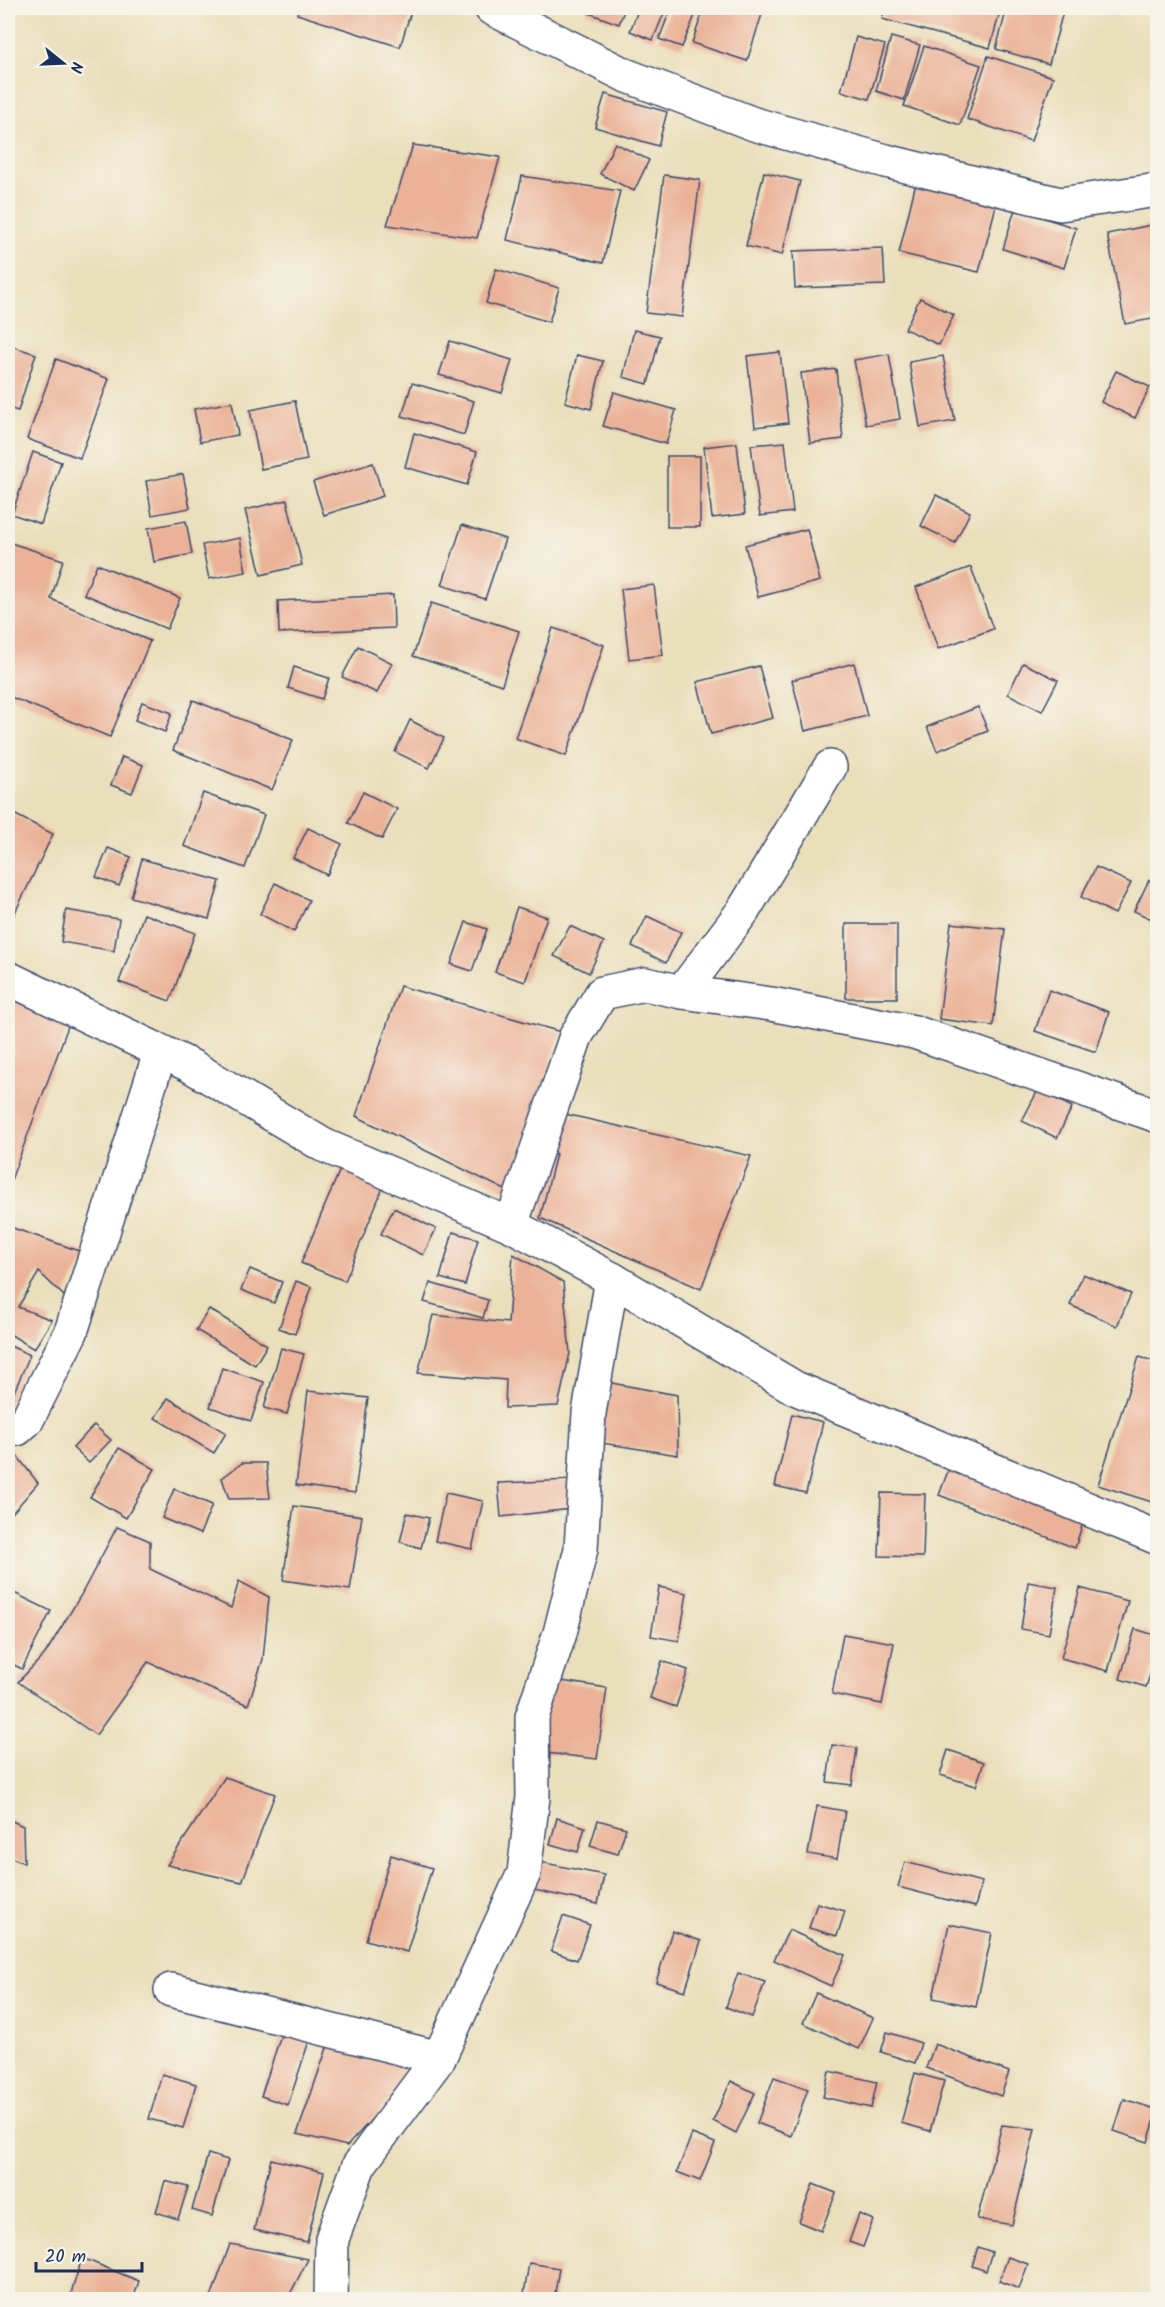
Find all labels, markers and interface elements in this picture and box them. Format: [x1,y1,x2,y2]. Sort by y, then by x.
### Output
north arrow [33,33,93,93]
text: N [62,59,89,76]
scale bar [36,2235,142,2273]
text: 20 m [45,2243,86,2272]

